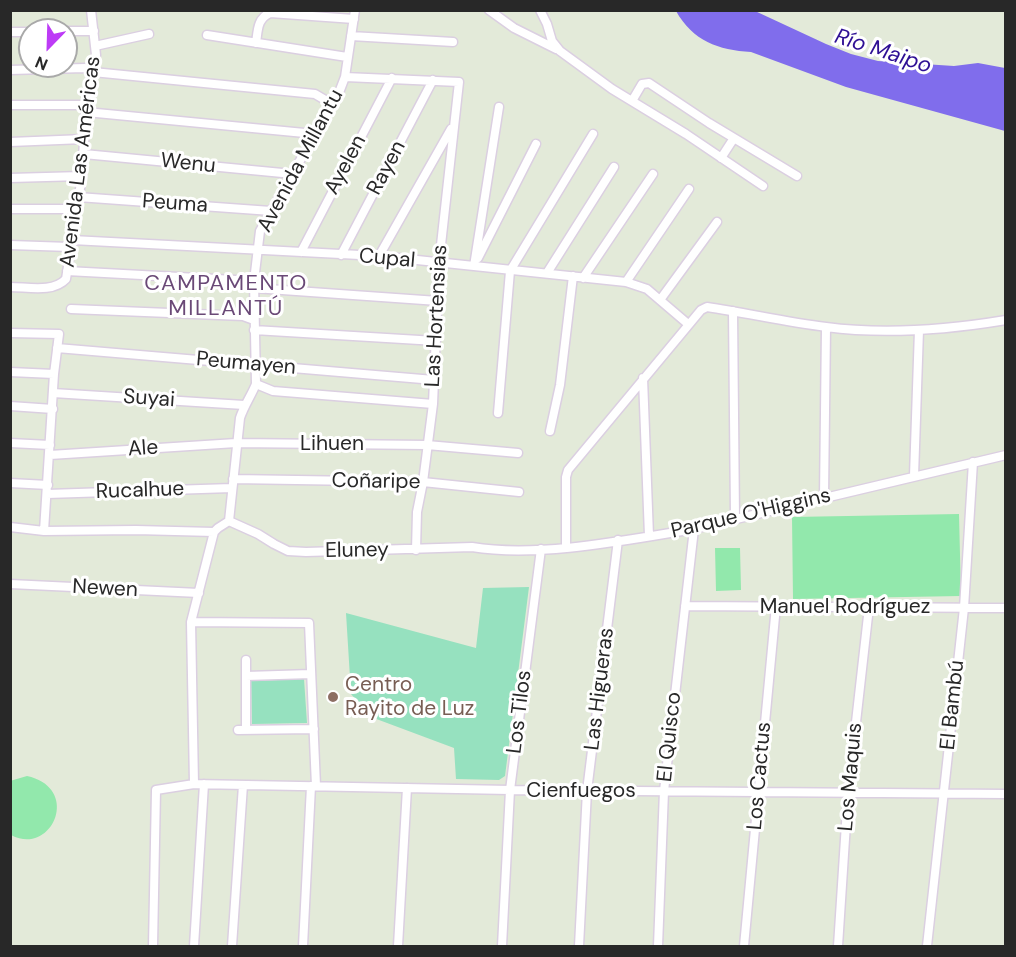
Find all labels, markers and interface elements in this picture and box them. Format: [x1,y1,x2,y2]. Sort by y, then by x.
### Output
north arrow [18,18,78,78]
water label: Río Maipo [831,24,935,80]
text: N [32,51,51,75]
street label: Avenida Las Américas [56,55,106,269]
street label: Avenida Millantu [253,85,349,237]
street label: Ayelen [320,131,372,199]
street label: Rayen [362,136,412,200]
street label: Wenu [159,149,217,179]
street label: Peuma [141,189,209,219]
street label: Cupal [358,244,416,274]
street label: Las Hortensias [421,244,453,388]
district label: CAMPAMENTO MILLANTÚ [144,271,308,322]
street label: Peumayen [195,347,297,381]
street label: Suyai [122,385,176,413]
street label: Lihuen [300,431,364,457]
street label: Ale [127,435,159,463]
street label: Coñaripe [331,469,421,495]
street label: Rucalhue [95,477,185,505]
street label: Parque O'Higgins [669,483,833,545]
street label: Eluney [325,538,389,564]
street label: Newen [72,575,138,603]
street label: Manuel Rodríguez [760,594,930,620]
street label: Las Higueras [580,626,620,752]
street label: El Bambú [936,659,970,751]
street label: Los Tilos [502,669,538,755]
place label: Centro Rayito de Luz [345,672,474,722]
marker: Centro Rayito de Luz [326,690,340,704]
street label: El Quisco [653,691,687,783]
street label: Los Cactus [743,721,777,831]
street label: Los Maquis [834,722,868,832]
street label: Cienfuegos [526,778,636,804]

